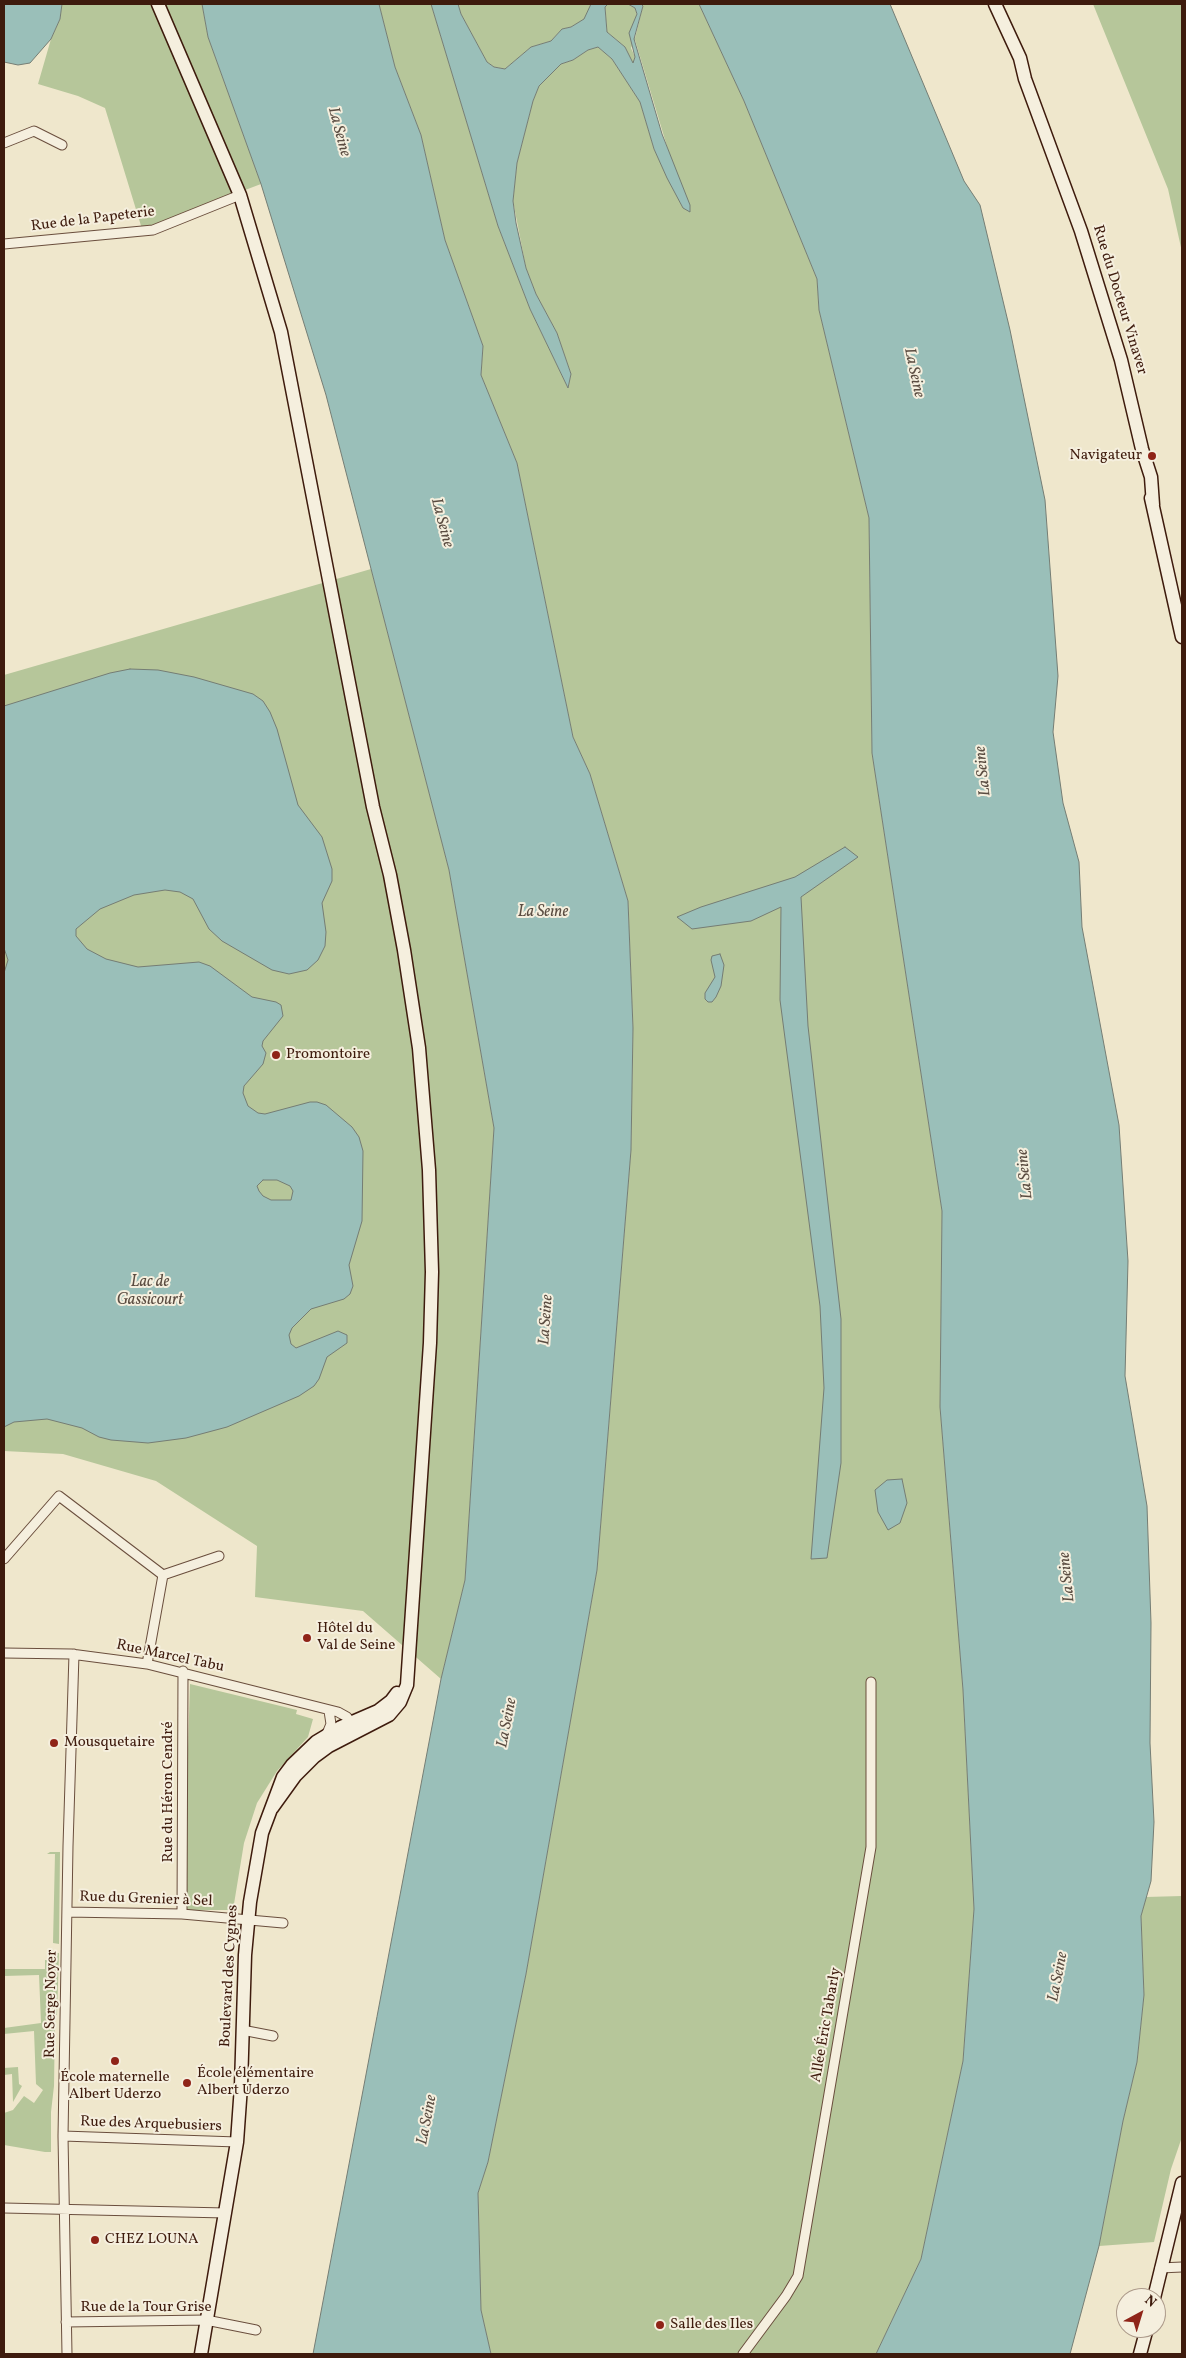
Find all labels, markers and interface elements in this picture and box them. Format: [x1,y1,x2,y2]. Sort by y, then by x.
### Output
water label: La Seine [322,105,354,159]
street label: Rue de la Papeterie [30,203,156,237]
street label: Rue du Docteur Vinaver [1088,223,1150,377]
water label: La Seine [898,346,928,400]
place label: Navigateur [1070,447,1142,465]
marker: Navigateur [1146,450,1158,462]
water label: La Seine [425,496,457,550]
water label: La Seine [972,745,996,797]
water label: La Seine [518,903,568,923]
place label: Promontoire [286,1046,370,1064]
marker: Promontoire [270,1049,282,1061]
water label: La Seine [1014,1148,1038,1200]
water label: Lac de Gassicourt [117,1273,183,1311]
water label: La Seine [536,1294,558,1346]
water label: La Seine [1056,1551,1080,1603]
place label: Hôtel du Val de Seine [317,1620,395,1655]
marker: Hôtel du Val de Seine [301,1632,313,1644]
street label: Rue Marcel Tabu [114,1637,226,1677]
water label: La Seine [494,1696,522,1750]
street label: Rue du Héron Cendré [160,1721,178,1863]
place label: Mousquetaire [64,1734,155,1752]
marker: Mousquetaire [48,1737,60,1749]
street label: Rue du Grenier à Sel [79,1889,213,1911]
street label: Boulevard des Cygnes [217,1904,243,2048]
street label: Rue Serge Noyer [42,1950,62,2058]
water label: La Seine [1045,1950,1073,2004]
street label: Allée Éric Tabarly [808,1966,846,2084]
marker: École maternelle Albert Uderzo [109,2055,121,2067]
place label: École élémentaire Albert Uderzo [197,2065,314,2100]
place label: École maternelle Albert Uderzo [60,2069,170,2104]
marker: École élémentaire Albert Uderzo [181,2077,193,2089]
water label: La Seine [414,2093,442,2147]
street label: Rue des Arquebusiers [80,2114,222,2136]
place label: CHEZ LOUNA [105,2231,198,2249]
marker: CHEZ LOUNA [89,2234,101,2246]
north arrow [1116,2288,1166,2338]
text: N [1140,2291,1160,2312]
street label: Rue de la Tour Grise [80,2299,212,2317]
place label: Salle des Iles [670,2316,753,2334]
marker: Salle des Iles [654,2319,666,2331]

